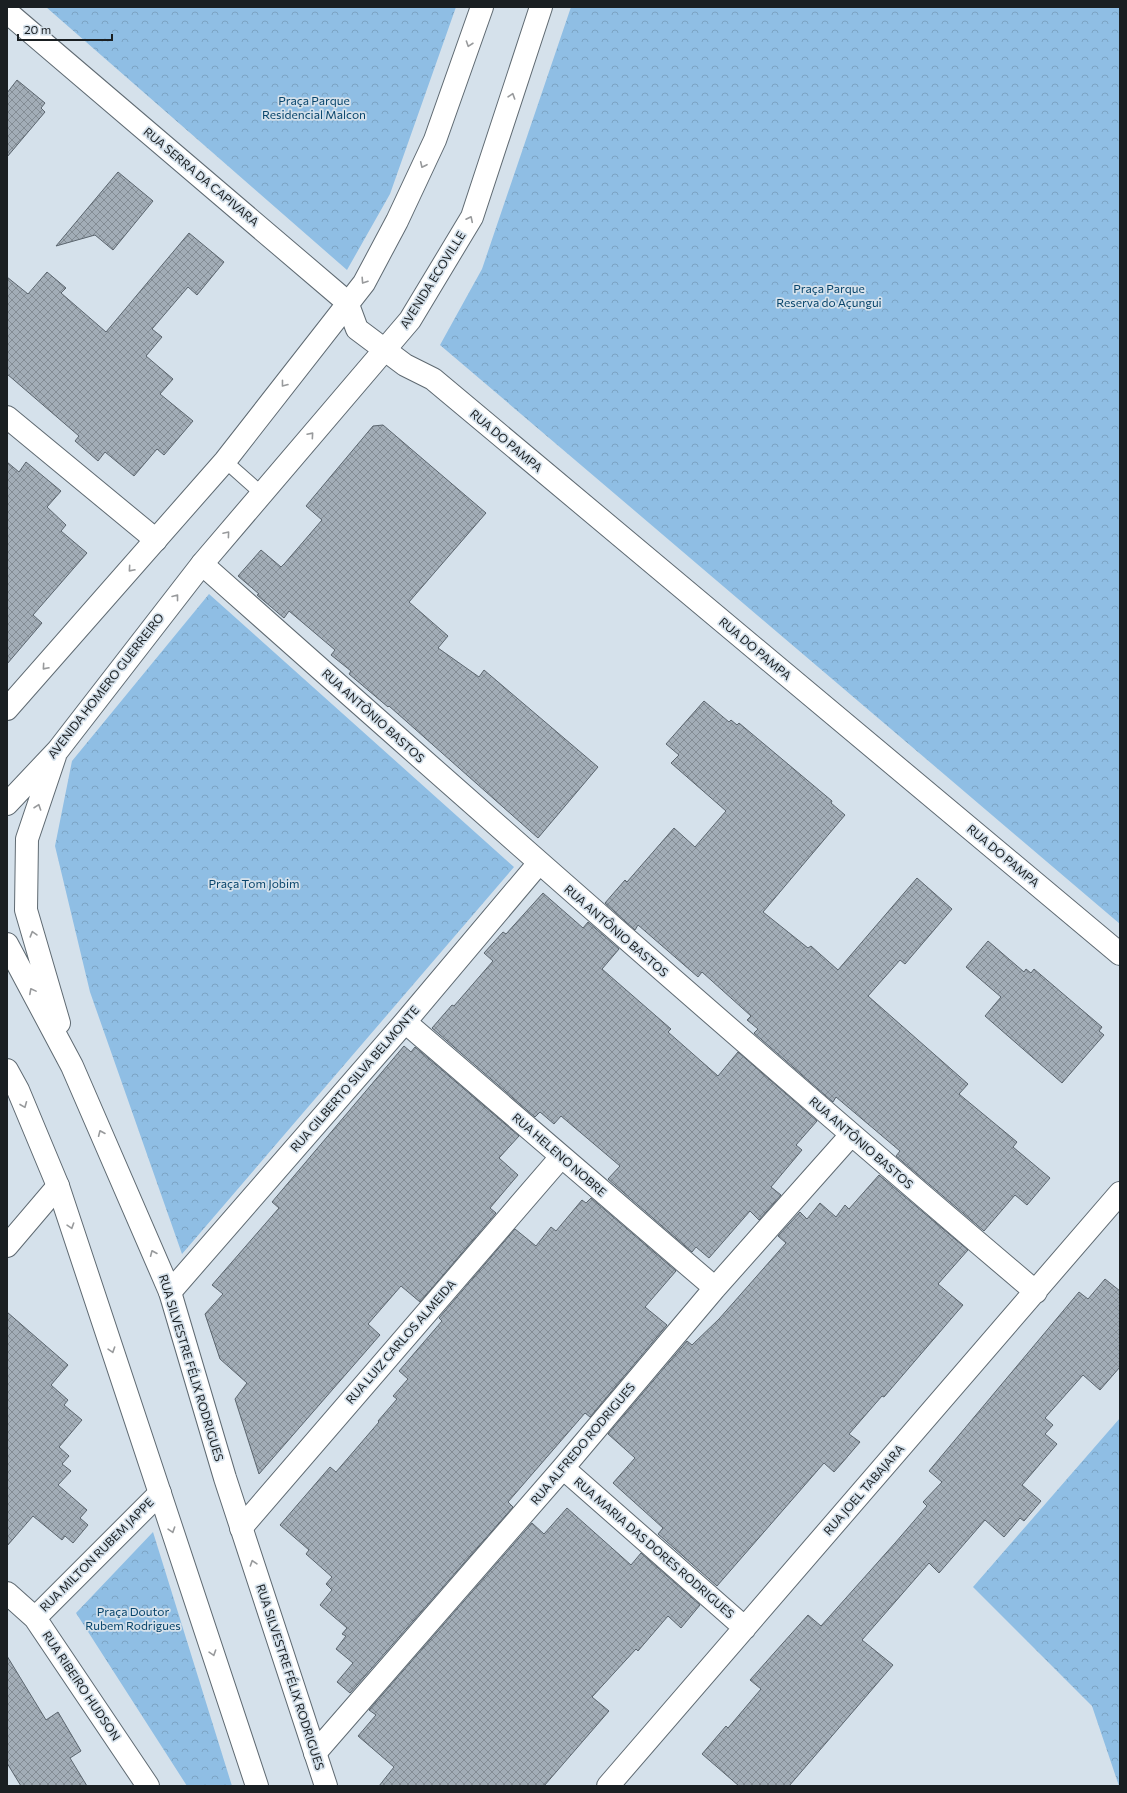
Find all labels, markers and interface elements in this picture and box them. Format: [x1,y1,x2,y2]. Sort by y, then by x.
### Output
scale bar [18,16,112,42]
text: 20 m [24,22,51,36]
one-way arrow [465,40,473,47]
one-way arrow [507,92,516,99]
park label: Praça Parque Residencial Malcon [262,93,366,121]
street label: RUA SERRA DA CAPIVARA [141,124,262,229]
one-way arrow [420,161,428,169]
one-way arrow [465,216,473,223]
street label: AVENIDA ECOVILLE [397,228,468,330]
one-way arrow [361,277,369,284]
park label: Praça Parque Reserva do Açungui [776,281,882,309]
one-way arrow [282,379,289,386]
street label: RUA DO PAMPA [468,406,545,474]
one-way arrow [306,433,313,440]
one-way arrow [222,532,229,539]
one-way arrow [128,565,135,572]
one-way arrow [171,595,178,602]
street label: AVENIDA HOMERO GUERREIRO [44,610,166,761]
street label: RUA DO PAMPA [717,614,794,682]
one-way arrow [42,662,49,670]
street label: RUA ANTÔNIO BASTOS [320,666,428,765]
one-way arrow [33,804,42,811]
street label: RUA DO PAMPA [965,821,1042,889]
park label: Praça Tom Jobim [208,876,300,891]
street label: RUA ANTÔNIO BASTOS [562,881,671,979]
one-way arrow [29,931,38,938]
one-way arrow [30,988,37,996]
street label: RUA GILBERTO SILVA BELMONTE [287,1003,421,1154]
street label: RUA ANTÔNIO BASTOS [807,1093,916,1191]
one-way arrow [20,1102,28,1109]
street label: RUA HELENO NOBRE [510,1110,609,1199]
one-way arrow [98,1130,106,1138]
one-way arrow [66,1223,75,1230]
one-way arrow [149,1249,157,1256]
street label: RUA SILVESTRE FÉLIX RODRIGUES [157,1273,227,1463]
street label: RUA LUIZ CARLOS ALMEIDA [342,1276,458,1406]
one-way arrow [107,1346,116,1353]
street label: RUA ALFREDO RODRIGUES [527,1380,637,1507]
street label: RUA JOEL TABAJARA [820,1441,907,1538]
street label: RUA MARIA DAS DORES RODRIGUES [572,1474,738,1621]
street label: RUA MILTON RUBEM JAPPE [37,1495,157,1615]
one-way arrow [167,1526,176,1533]
one-way arrow [249,1559,258,1566]
street label: RUA SILVESTRE FÉLIX RODRIGUES [254,1582,328,1771]
park label: Praça Doutor Rubem Rodrigues [85,1604,181,1632]
street label: RUA RIBEIRO HUDSON [40,1628,124,1743]
one-way arrow [208,1650,217,1657]

